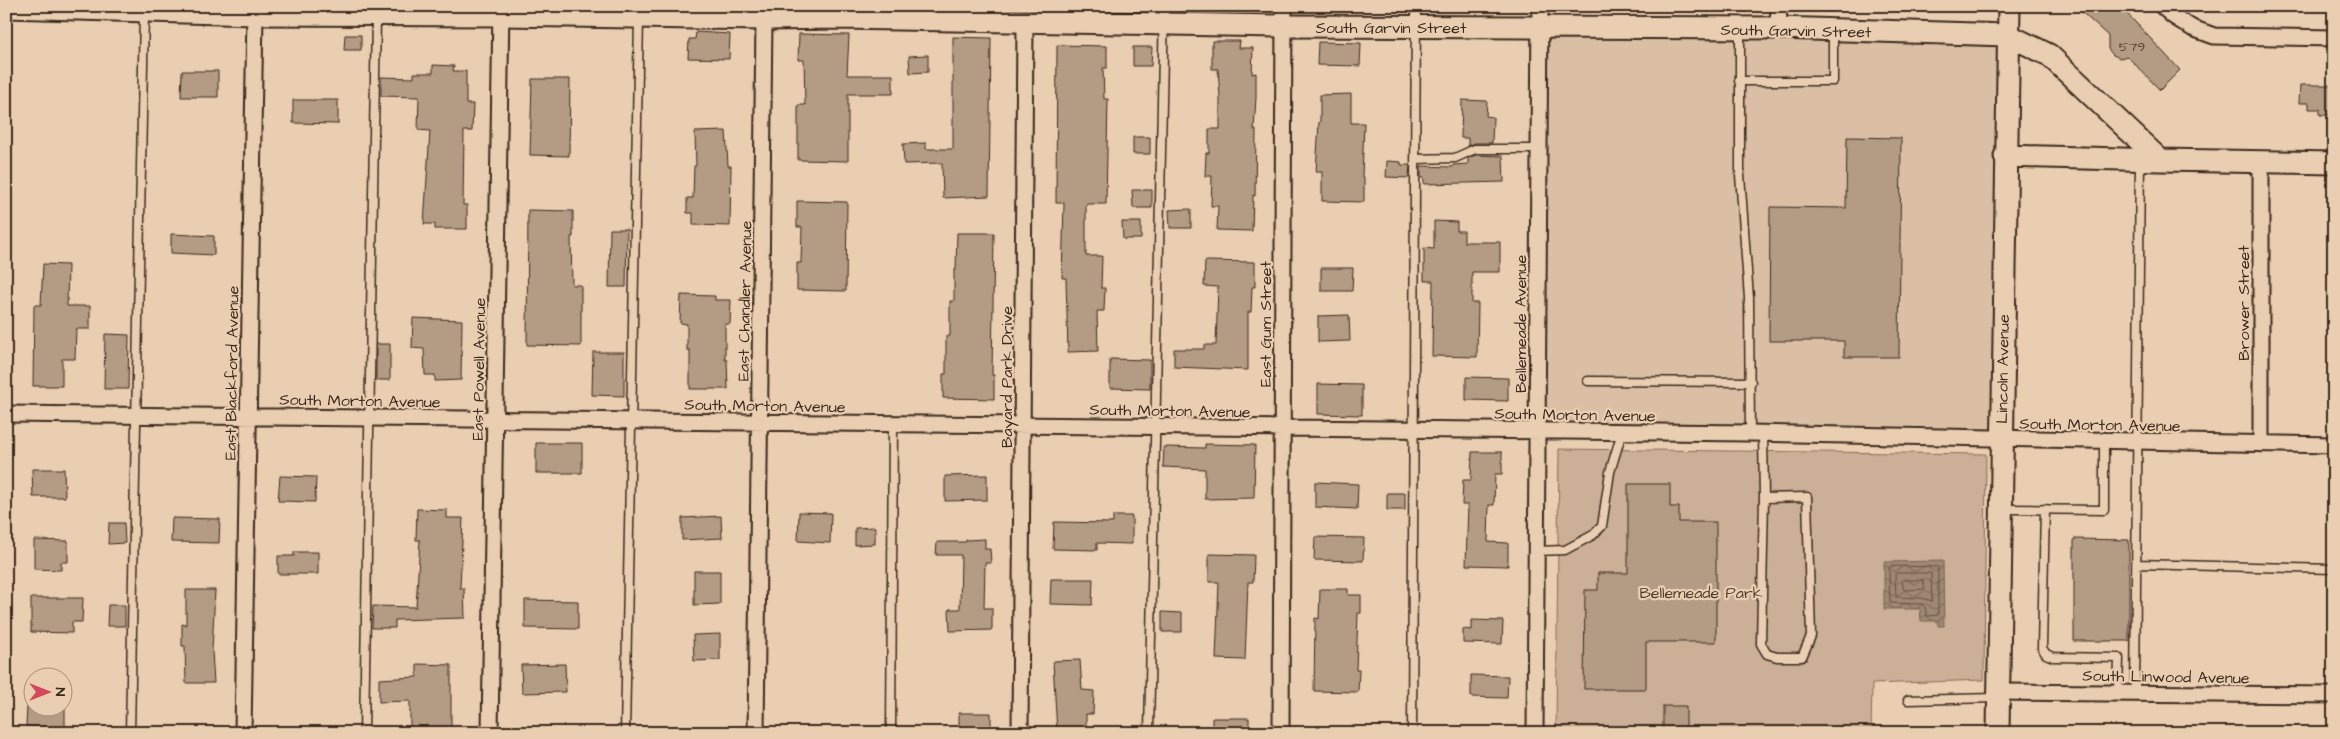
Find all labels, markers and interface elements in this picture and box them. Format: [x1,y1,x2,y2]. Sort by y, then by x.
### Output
street label: South Garvin Street [1316,17,1467,39]
street label: South Garvin Street [1720,19,1872,43]
house number: 579 [2119,37,2145,57]
street label: East Chandler Avenue [733,220,757,381]
street label: Brower Street [2233,245,2255,361]
street label: Bellemeade Avenue [1510,255,1532,393]
street label: East Gum Street [1255,261,1277,387]
street label: East Blackford Avenue [219,285,245,460]
street label: East Powell Avenue [467,297,491,441]
street label: Bayard Park Drive [996,306,1019,448]
street label: Lincoln Avenue [1991,314,2015,424]
street label: South Morton Avenue [279,389,441,413]
street label: South Morton Avenue [684,394,846,418]
street label: South Morton Avenue [1089,399,1251,423]
street label: South Morton Avenue [1494,403,1656,427]
street label: South Morton Avenue [2019,413,2181,437]
park label: Bellemeade Park [1639,582,1763,604]
street label: South Linwood Avenue [2082,665,2250,689]
north arrow [22,666,72,716]
text: N [50,688,70,697]

